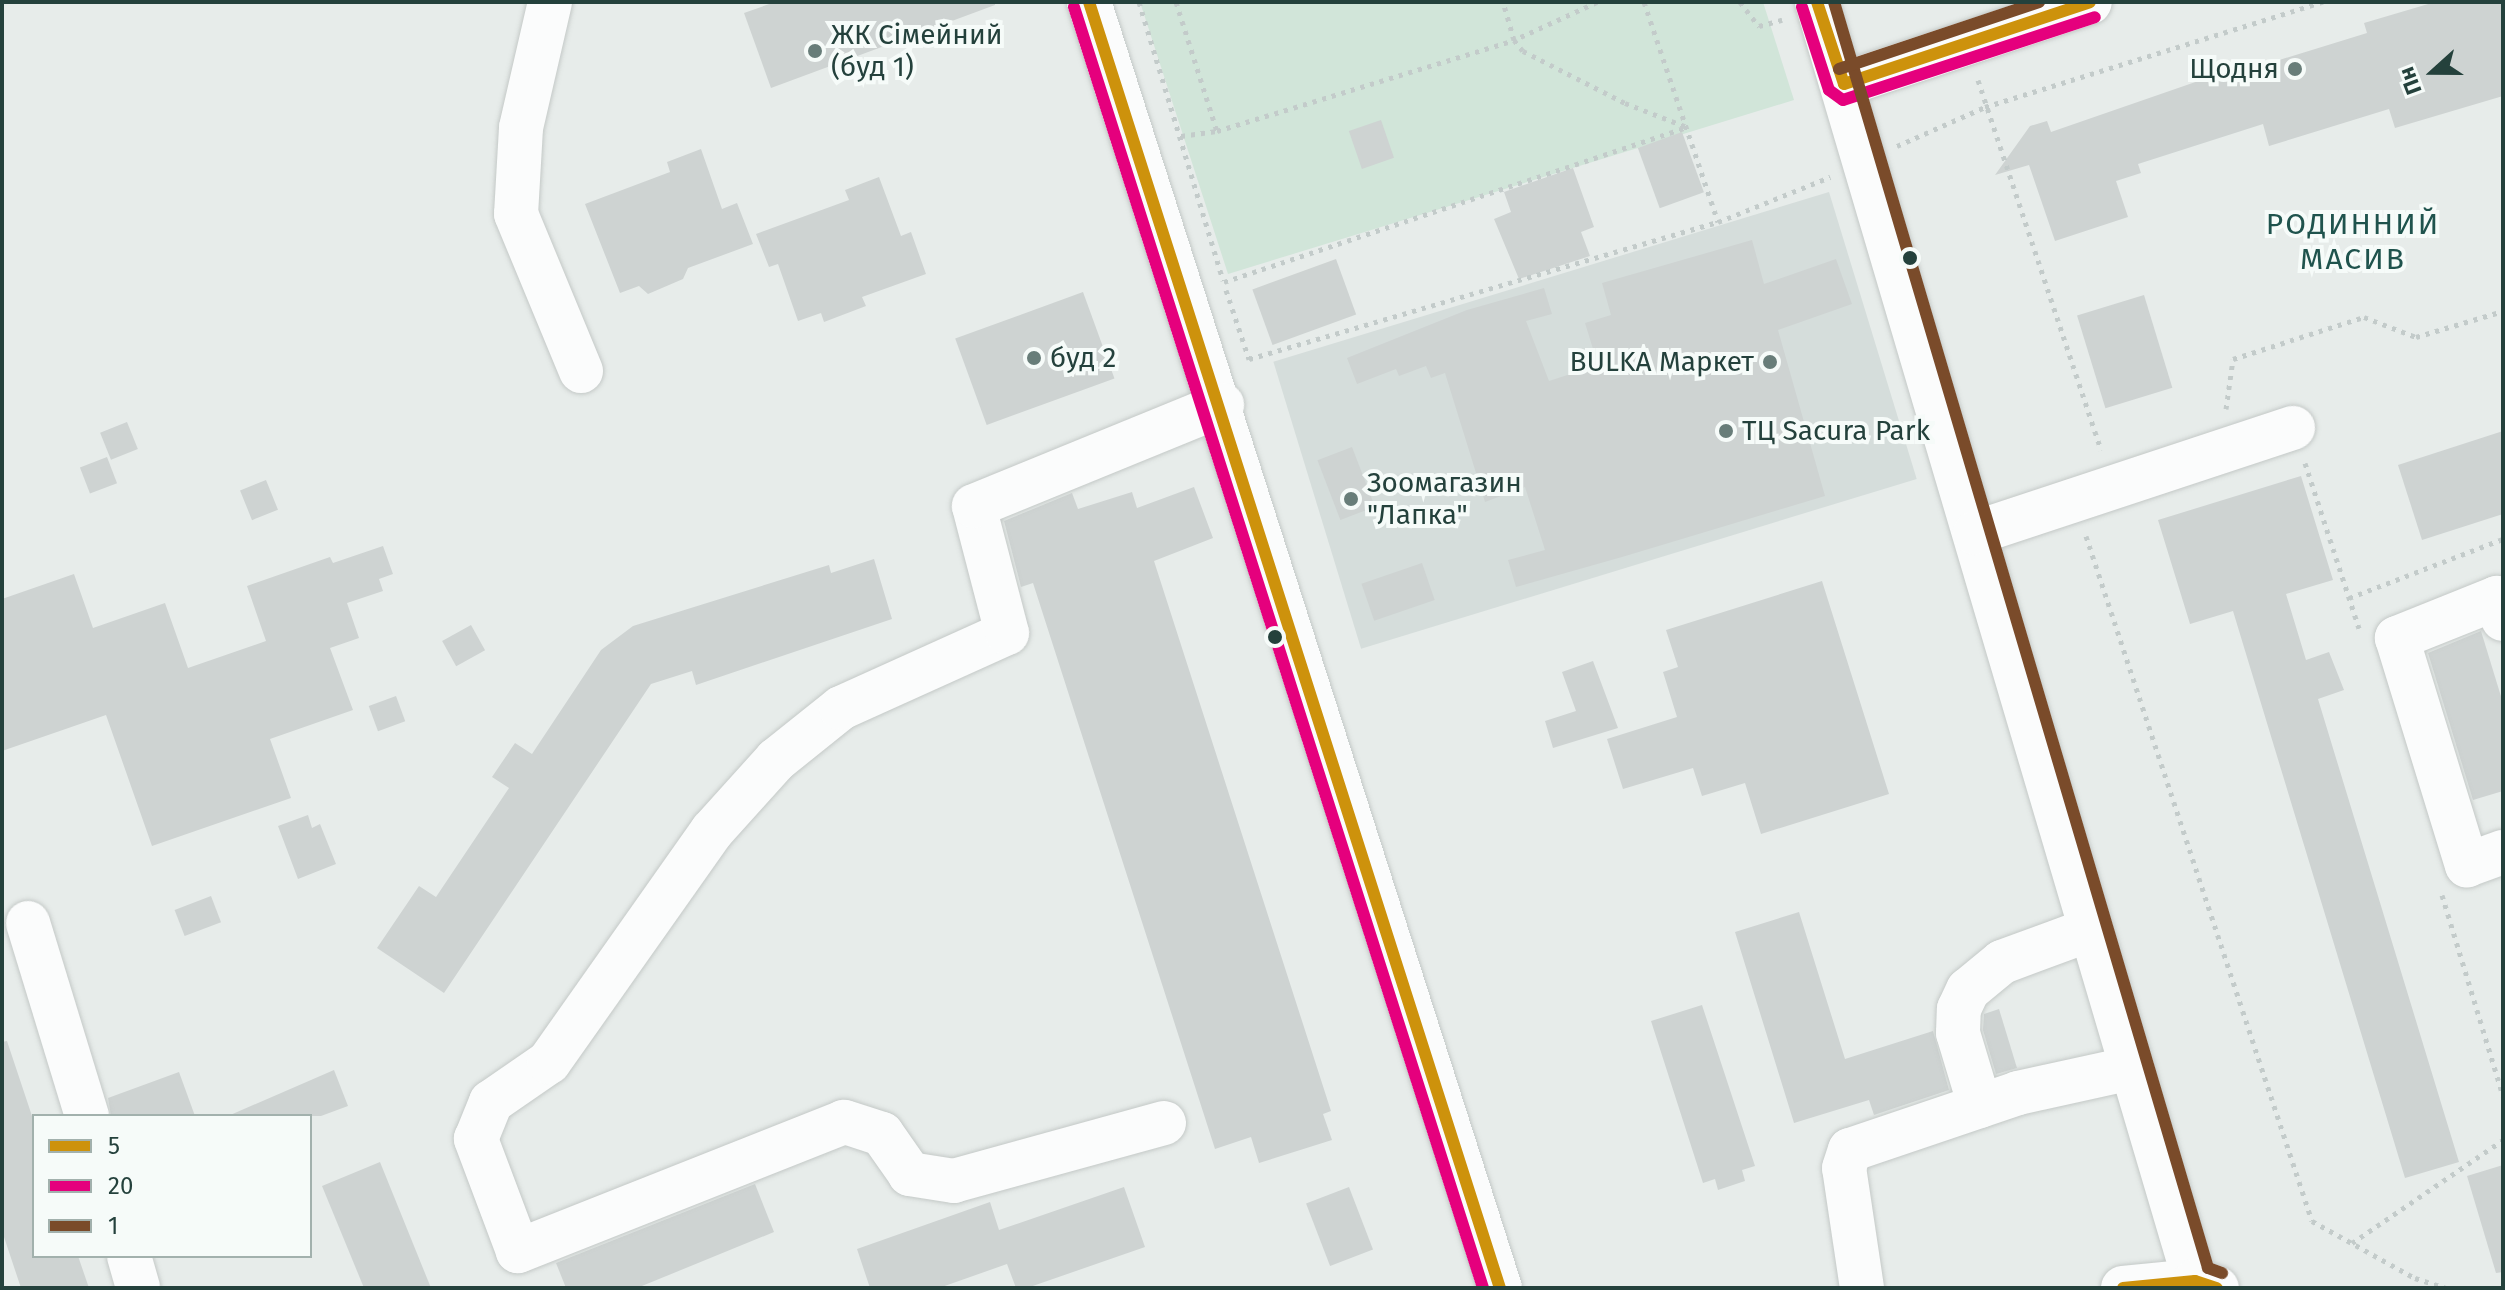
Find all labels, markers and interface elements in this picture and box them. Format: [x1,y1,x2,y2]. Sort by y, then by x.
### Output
place label: ЖК Сімейний (буд 1) [831,18,1003,84]
north arrow [2393,32,2473,112]
marker: ЖК Сімейний (буд 1) [806,42,824,60]
place label: Щодня [2189,52,2279,86]
marker: Щодня [2286,60,2304,78]
text: Пн [2393,63,2428,98]
district label: РОДИННИЙ МАСИВ [2266,206,2440,276]
unlabelled marker [1902,250,1918,266]
place label: буд 2 [1050,341,1116,375]
place label: BULKA Маркет [1569,345,1754,379]
marker: буд 2 [1025,349,1043,367]
marker: BULKA Маркет [1761,353,1779,371]
place label: ТЦ Sacura Park [1742,414,1930,448]
marker: ТЦ Sacura Park [1717,422,1735,440]
place label: Зоомагазин "Лапка" [1367,466,1522,532]
marker: Зоомагазин "Лапка" [1342,490,1360,508]
unlabelled marker [1267,629,1283,645]
legend [32,1114,312,1258]
text: 5 [108,1132,120,1160]
text: 20 [108,1172,133,1200]
text: 1 [108,1212,118,1240]

